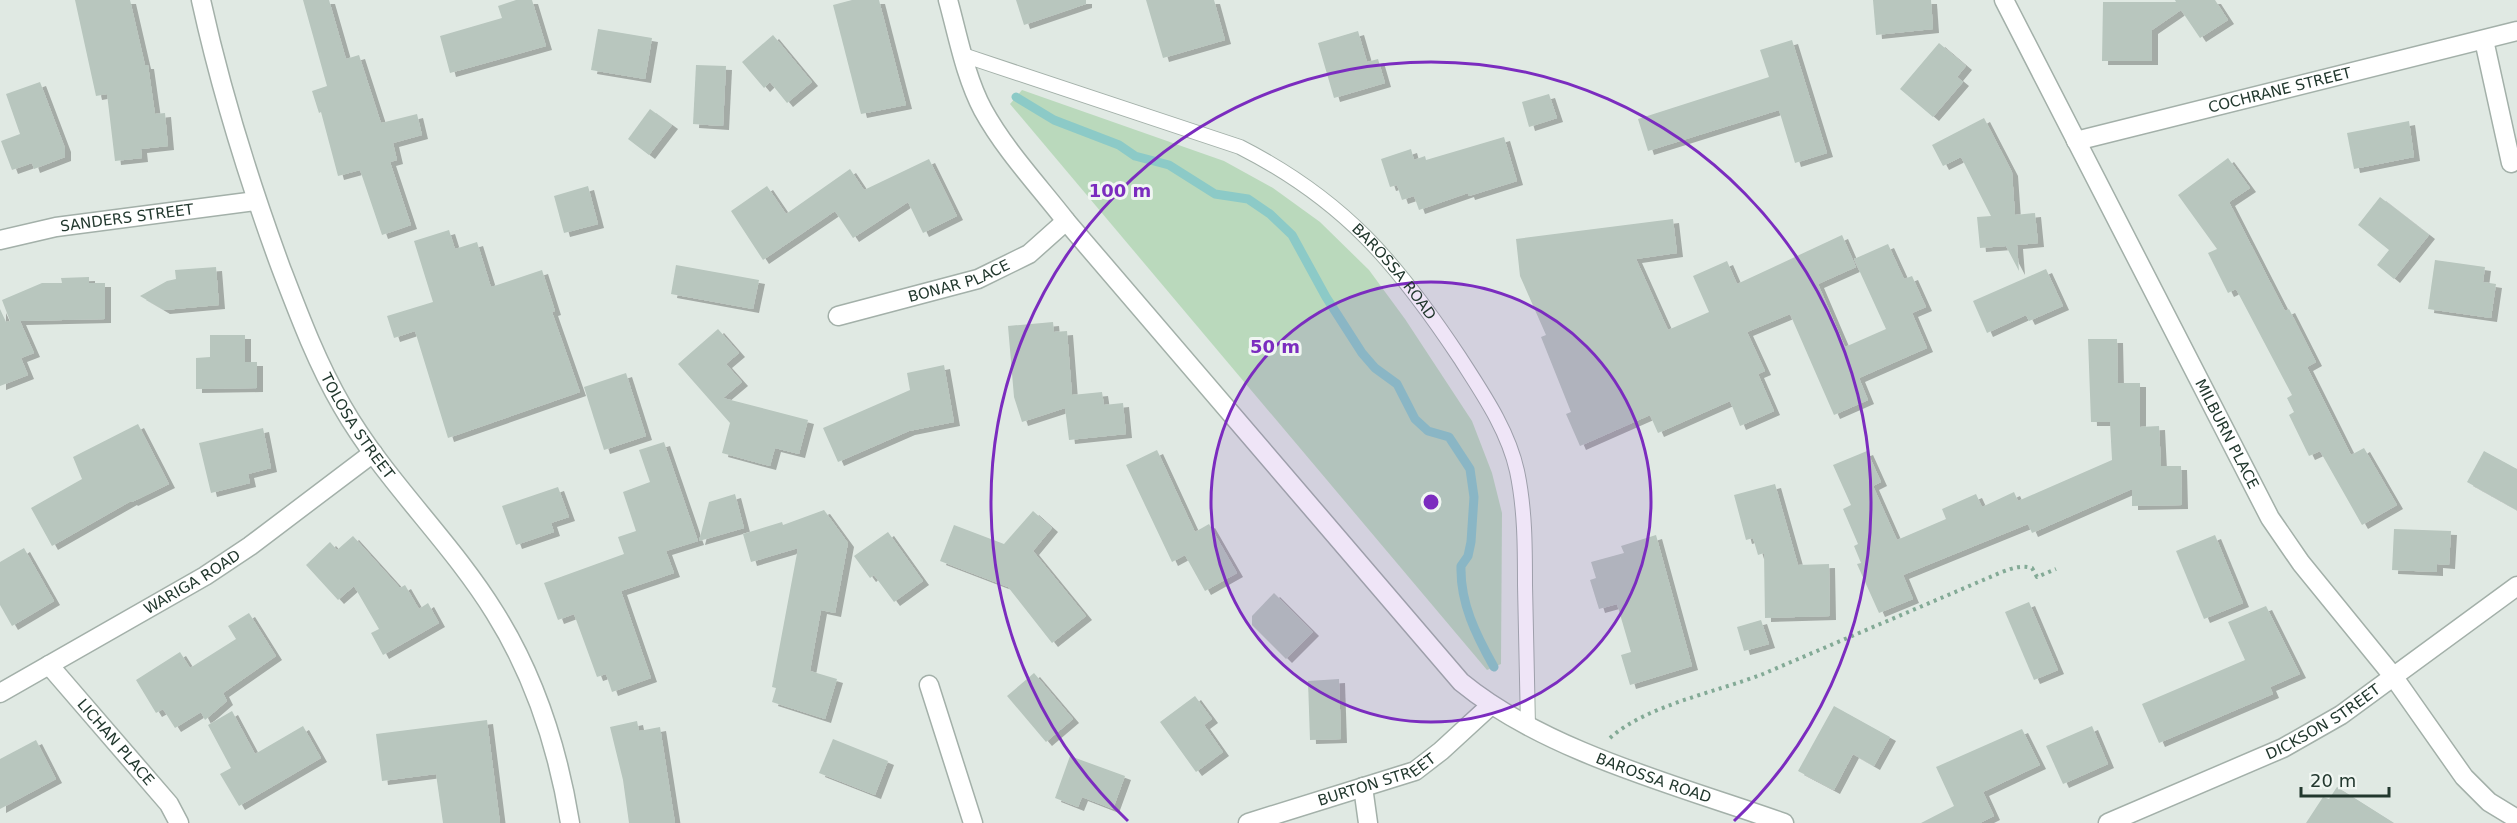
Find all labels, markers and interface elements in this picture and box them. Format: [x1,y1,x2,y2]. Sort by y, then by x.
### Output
street label: COCHRANE STREET [2206,63,2354,117]
text: 100 m [1089,180,1151,201]
street label: SANDERS STREET [59,200,196,235]
street label: BAROSSA ROAD [1348,220,1440,323]
street label: BONAR PLACE [906,256,1013,306]
text: 50 m [1250,336,1300,357]
street label: TOLOSA STREET [316,369,399,483]
street label: MILBURN PLACE [2191,376,2263,492]
centre of rings [1421,492,1441,512]
street label: WARIGA ROAD [141,546,244,618]
street label: DICKSON STREET [2263,680,2384,763]
street label: LICHAN PLACE [73,695,158,789]
street label: BURTON STREET [1316,749,1440,810]
street label: BAROSSA ROAD [1593,749,1714,807]
scale bar [2301,760,2390,798]
text: 20 m [2310,770,2356,791]

